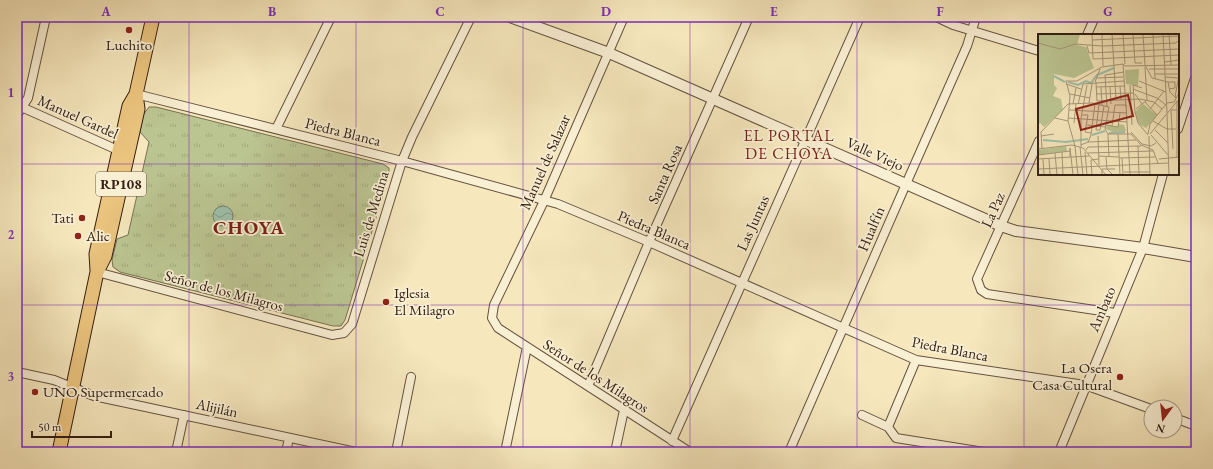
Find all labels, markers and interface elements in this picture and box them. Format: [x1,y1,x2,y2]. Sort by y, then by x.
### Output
text: A [100,3,111,20]
text: B [268,3,276,20]
text: C [435,3,445,20]
text: D [601,3,611,20]
text: E [770,3,778,20]
text: F [936,3,944,20]
text: G [1103,3,1113,20]
marker: Luchito [124,25,134,35]
inset map [1038,34,1179,175]
place label: Luchito [106,35,152,54]
text: 1 [8,84,15,101]
street label: Manuel Gardel [35,90,122,143]
street label: Manuel de Salazar [515,111,574,213]
street label: Piedra Blanca [303,113,383,150]
district label: EL PORTAL DE CHOYA [743,125,835,164]
street label: Valle Viejo [844,133,907,175]
street label: Santa Rosa [643,141,686,207]
street label: Luis de Medina [348,169,393,259]
road number: RP108 [96,172,146,196]
street label: La Paz [976,189,1009,230]
street label: Las Juntas [732,192,773,254]
street label: Hualfín [853,203,889,254]
street label: Piedra Blanca [615,206,694,253]
place label: Tati [51,208,74,227]
marker: Tati [77,213,87,223]
district label: CHOYA [213,215,285,240]
text: 2 [8,226,15,243]
place label: Alic [85,226,110,245]
marker: Alic [73,231,83,241]
street label: Señor de los Milagros [163,266,286,316]
place label: Iglesia El Milagro [394,283,455,319]
street label: Ambato [1083,283,1120,335]
marker: Iglesia El Milagro [381,297,391,307]
street label: Piedra Blanca [910,332,990,365]
street label: Señor de los Milagros [540,334,653,417]
place label: La Osera Casa Cultural [1032,358,1112,394]
text: 3 [8,368,15,385]
marker: La Osera Casa Cultural [1115,372,1125,382]
place label: UNO Supermercado [43,382,163,401]
marker: UNO Supermercado [30,387,40,397]
street label: Alijilán [193,394,240,421]
north arrow [1143,399,1183,439]
scale bar [32,413,111,439]
text: 50 m [38,419,62,435]
text: N [1154,421,1167,437]

